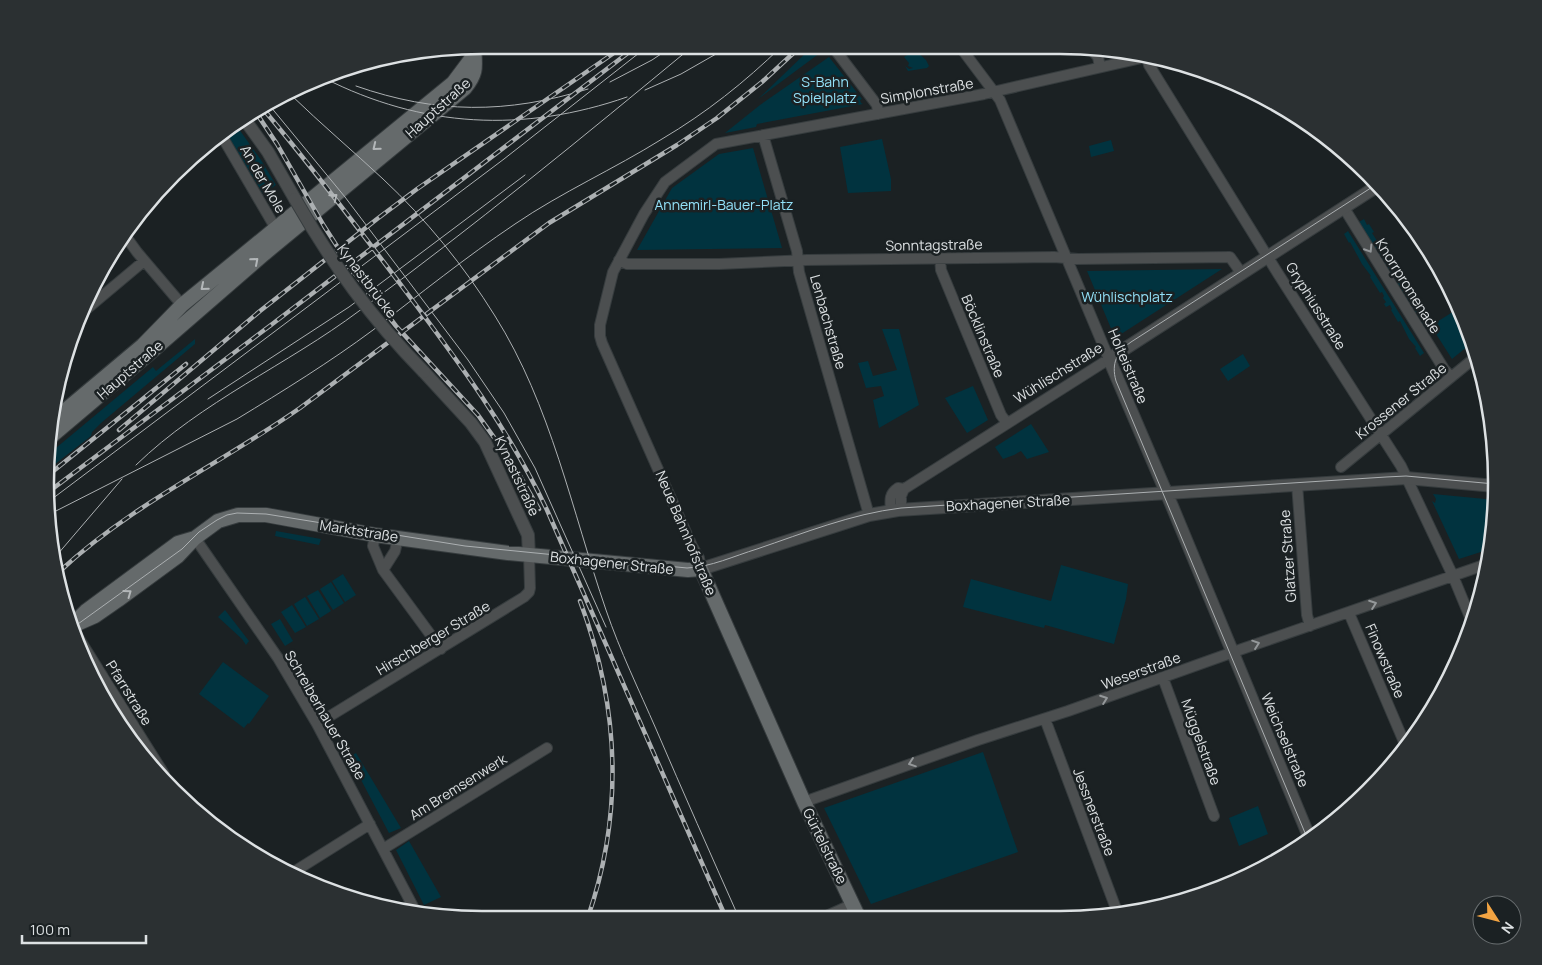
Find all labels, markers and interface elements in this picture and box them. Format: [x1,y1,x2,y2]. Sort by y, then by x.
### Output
park label: S-Bahn Spielplatz [793,72,857,107]
street label: Hauptstraße [401,73,474,142]
street label: Simplonstraße [879,73,975,108]
street label: An der Mole [236,141,291,216]
one-way arrow [372,142,381,151]
one-way arrow [328,194,337,202]
park label: Annemirl-Bauer-Platz [654,195,794,214]
street label: Sonntagstraße [885,234,983,255]
street label: Knorrpromenade [1372,235,1445,337]
street label: Kynastbrücke [333,240,402,322]
one-way arrow [1363,244,1373,253]
one-way arrow [250,258,259,267]
street label: Gryphiusstraße [1282,258,1351,353]
street label: Lenbachstraße [806,272,851,371]
one-way arrow [201,281,210,290]
park label: Wühlischplatz [1081,287,1173,306]
street label: Böcklinstraße [957,291,1009,380]
street label: Holteistraße [1104,325,1153,406]
street label: Hauptstraße [93,336,167,404]
street label: Wühlischstraße [1010,338,1106,407]
street label: Krossener Straße [1351,358,1450,443]
street label: Kynaststraße [491,433,544,519]
street label: Neue Bahnhofstraße [652,468,721,598]
street label: Boxhagener Straße [946,490,1070,515]
street label: Glatzer Straße [1275,509,1300,603]
street label: Marktstraße [318,515,400,546]
street label: Boxhagener Straße [549,547,675,578]
one-way arrow [122,590,132,599]
street label: Hirschberger Straße [372,596,493,679]
one-way arrow [1368,600,1377,610]
street label: Finowstraße [1361,621,1410,701]
one-way arrow [1251,640,1260,650]
street label: Schreiberhauer Straße [281,647,370,783]
street label: Weserstraße [1099,647,1183,694]
street label: Pfarrstraße [102,657,157,729]
street label: Weichselstraße [1257,690,1314,790]
one-way arrow [1099,695,1108,705]
street label: Müggelstraße [1177,696,1226,787]
street label: Am Bremsenwerk [406,749,511,824]
one-way arrow [908,757,917,767]
street label: Jessnerstraße [1069,765,1120,858]
street label: Gürtelstraße [799,805,852,887]
north arrow [1472,895,1522,945]
scale bar [22,912,146,944]
text: N [1497,918,1519,938]
text: 100 m [30,919,70,940]

